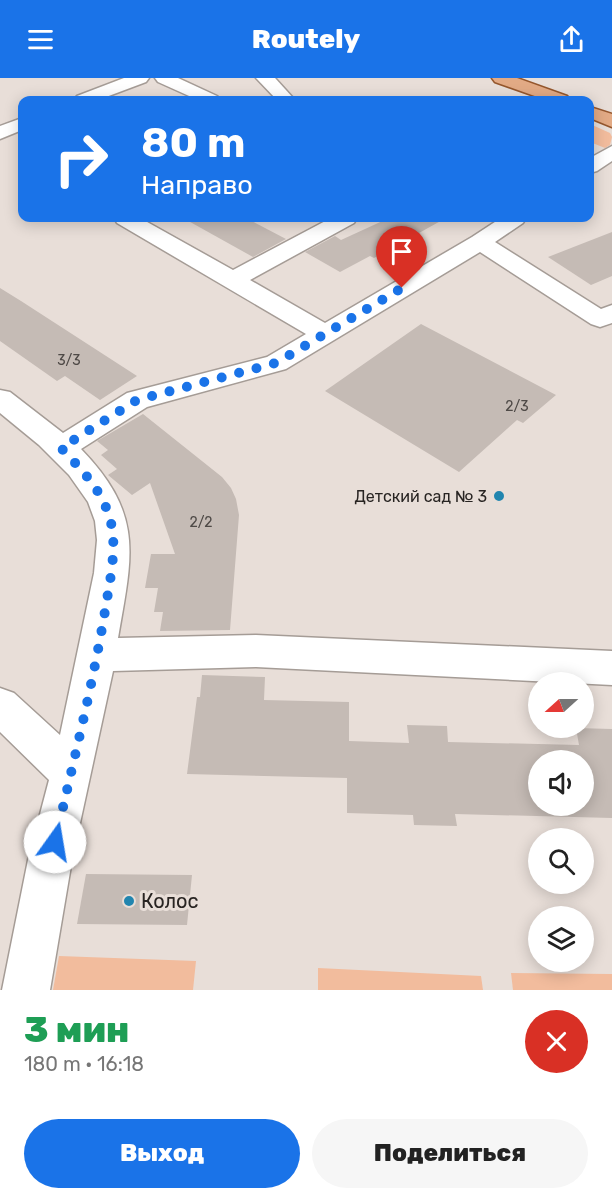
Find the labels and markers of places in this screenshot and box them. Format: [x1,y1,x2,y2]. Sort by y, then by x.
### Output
pin [376,226,427,288]
place label: Детский сад № 3 [354,487,487,506]
marker: Детский сад № 3 [492,489,506,503]
place label: Колос [141,889,199,913]
marker: Колос [122,894,136,908]

